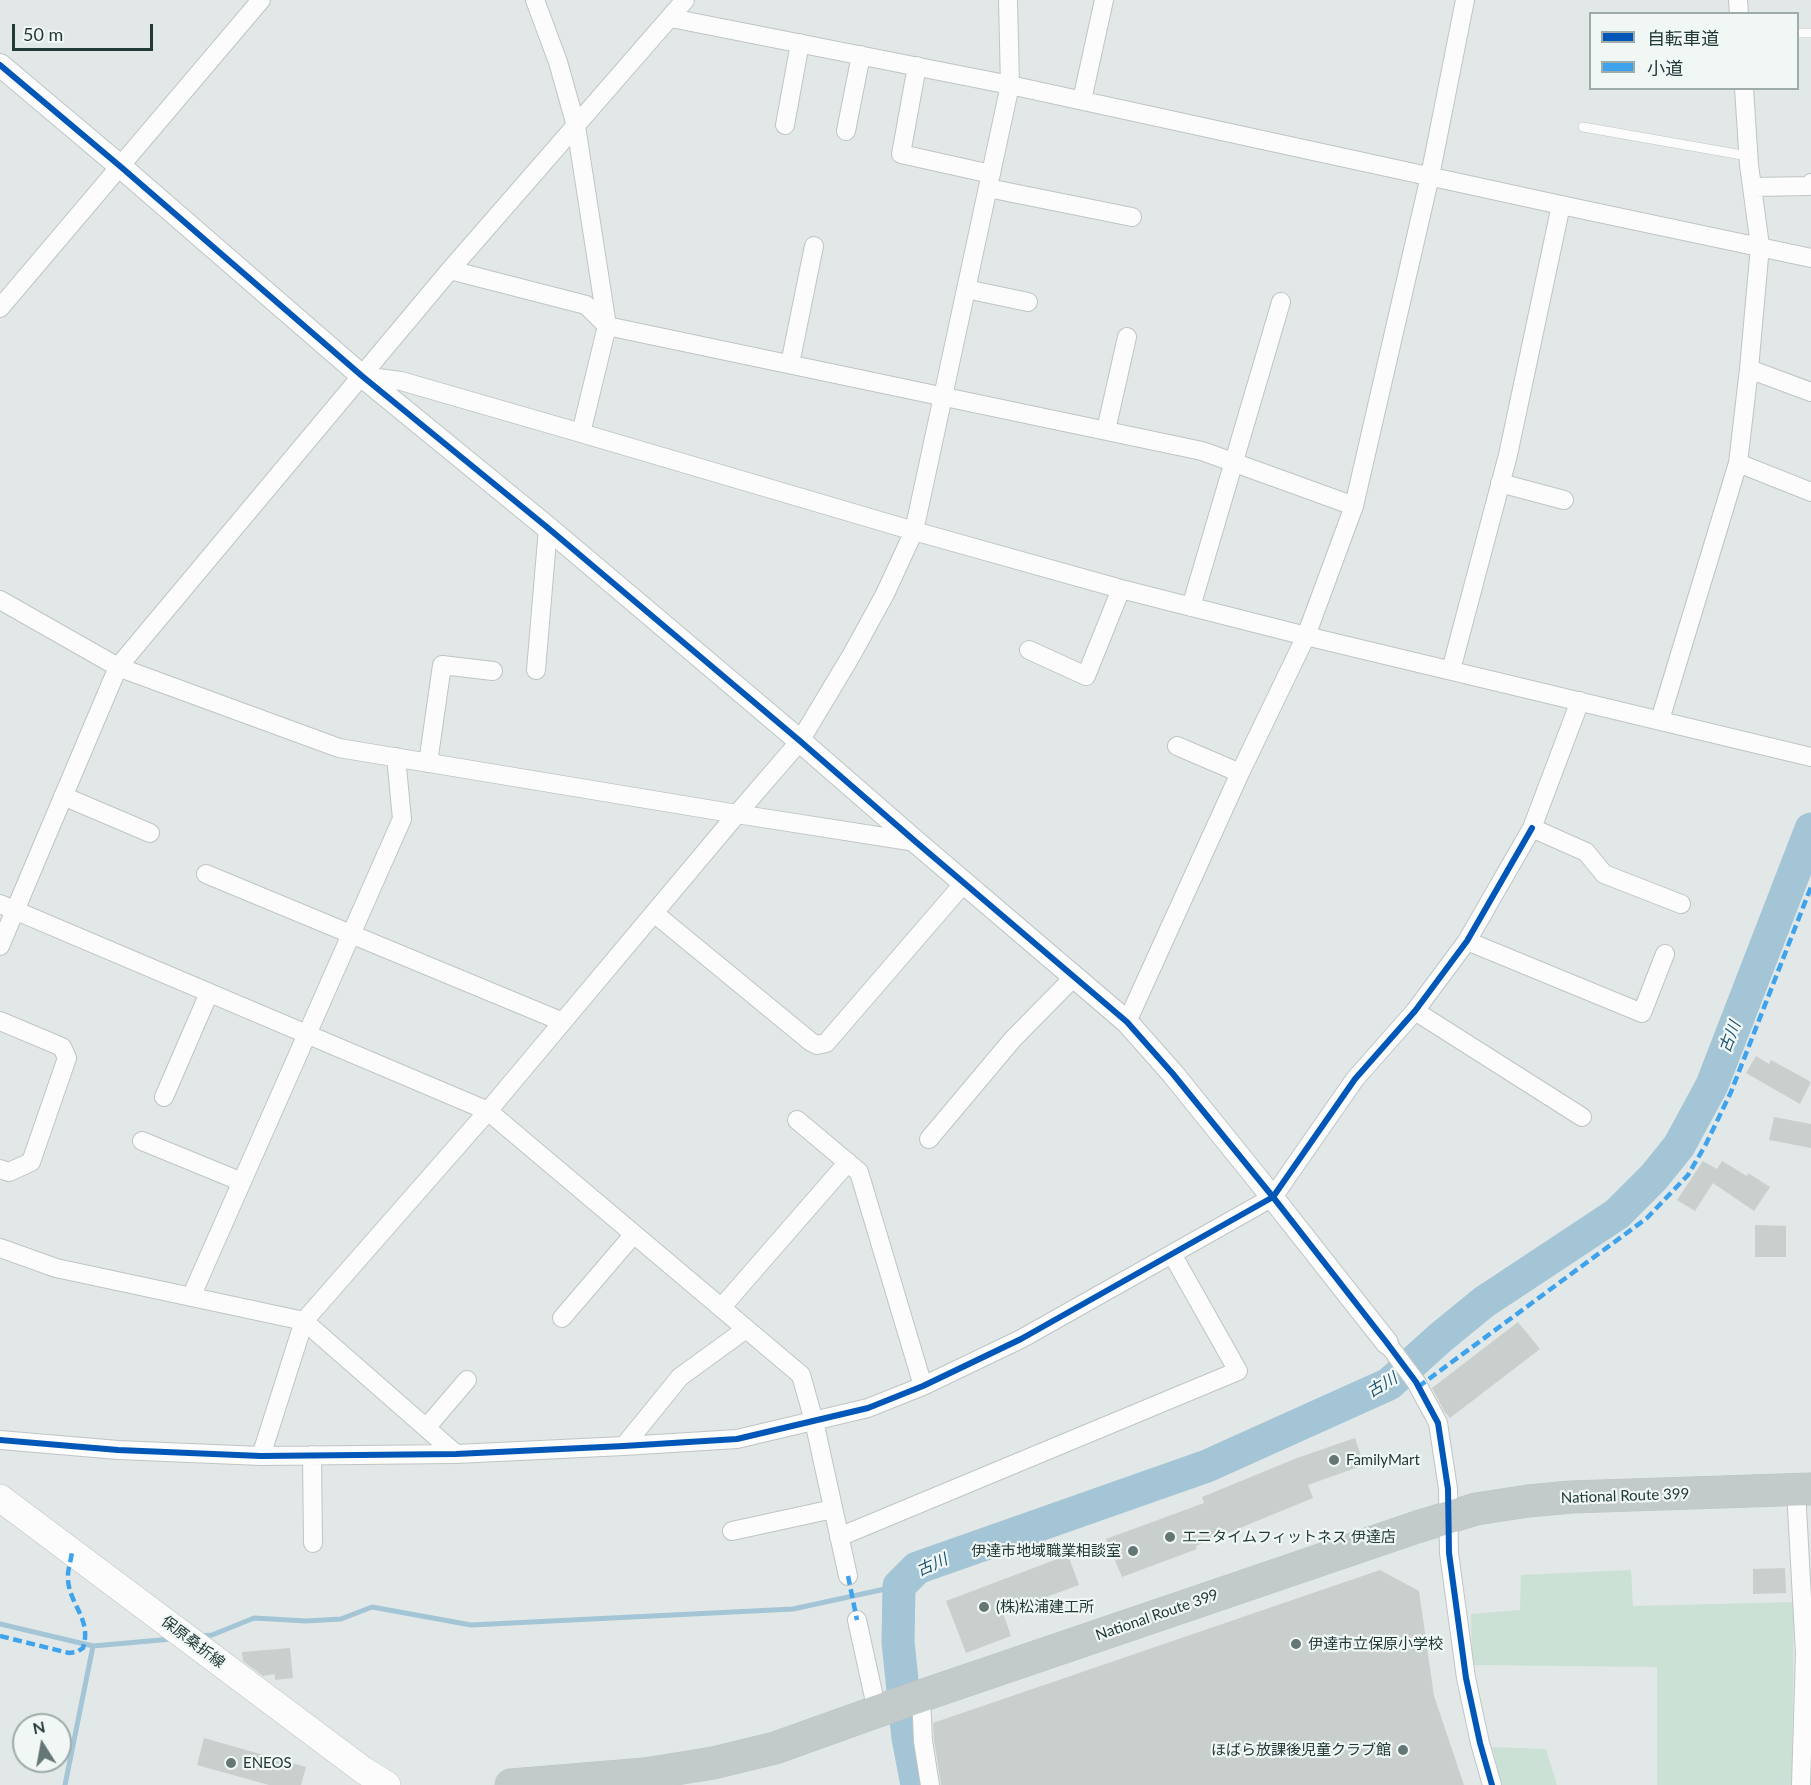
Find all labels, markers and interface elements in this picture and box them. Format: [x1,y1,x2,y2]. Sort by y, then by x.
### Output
scale bar [15,12,156,50]
legend [1589,12,1799,90]
text: 50 m [23,23,63,45]
text: 自転車道 [1647,27,1719,49]
text: 小道 [1647,57,1683,79]
water label: 古川 [1715,1019,1745,1055]
water label: 古川 [1363,1369,1401,1401]
place label: FamilyMart [1346,1451,1420,1469]
marker: FamilyMart [1327,1453,1341,1467]
street label: National Route 399 [1560,1485,1690,1507]
place label: エニタイムフィットネス 伊達店 [1182,1528,1396,1546]
marker: エニタイムフィットネス 伊達店 [1163,1530,1177,1544]
place label: 伊達市地域職業相談室 [971,1542,1121,1560]
marker: 伊達市地域職業相談室 [1126,1544,1140,1558]
water label: 古川 [913,1550,951,1580]
street label: National Route 399 [1093,1586,1221,1644]
place label: (株)松浦建工所 [996,1598,1094,1616]
marker: (株)松浦建工所 [977,1600,991,1614]
street label: 保原桑折線 [158,1612,228,1672]
place label: 伊達市立保原小学校 [1308,1635,1443,1653]
marker: 伊達市立保原小学校 [1289,1637,1303,1651]
north arrow [12,1713,72,1773]
text: N [31,1716,47,1737]
place label: ほばら放課後児童クラブ館 [1211,1741,1391,1759]
marker: ほばら放課後児童クラブ館 [1396,1743,1410,1757]
place label: ENEOS [243,1754,292,1772]
marker: ENEOS [224,1756,238,1770]

